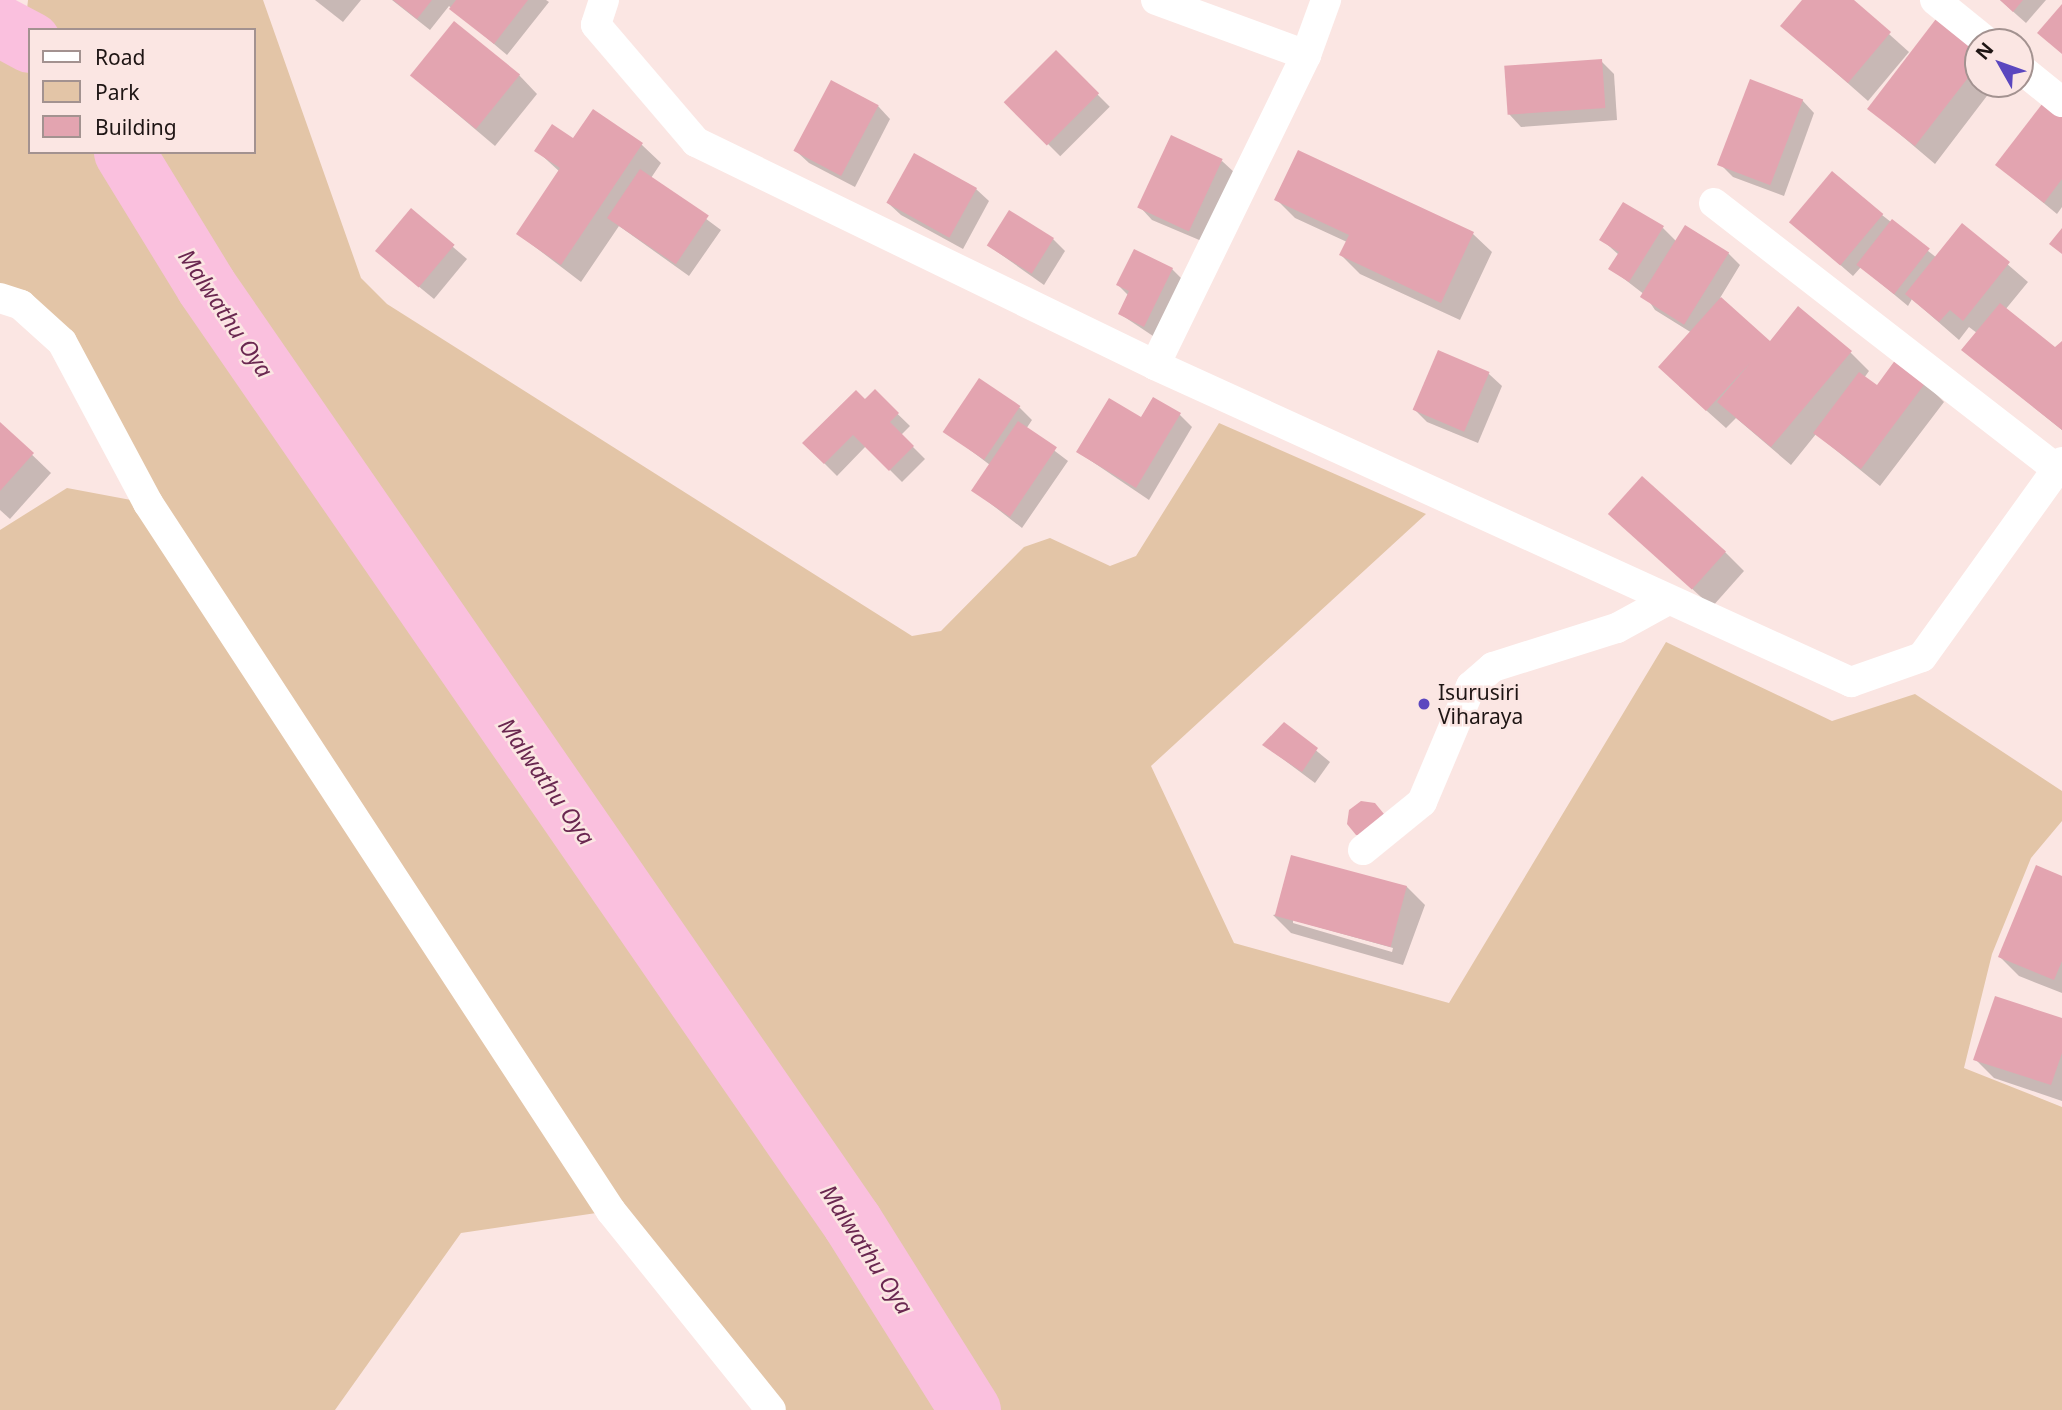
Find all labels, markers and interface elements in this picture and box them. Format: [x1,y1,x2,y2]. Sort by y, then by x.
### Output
legend [28,28,256,154]
north arrow [1964,28,2034,98]
text: N [1970,37,1999,65]
text: Road [95,43,145,71]
text: Park [95,78,139,106]
text: Building [95,113,177,141]
water label: Malwathu Oya [173,244,279,382]
place label: Isurusiri Viharaya [1438,679,1523,729]
marker: Isurusiri Viharaya [1416,696,1432,712]
water label: Malwathu Oya [493,712,601,850]
water label: Malwathu Oya [815,1179,919,1319]

